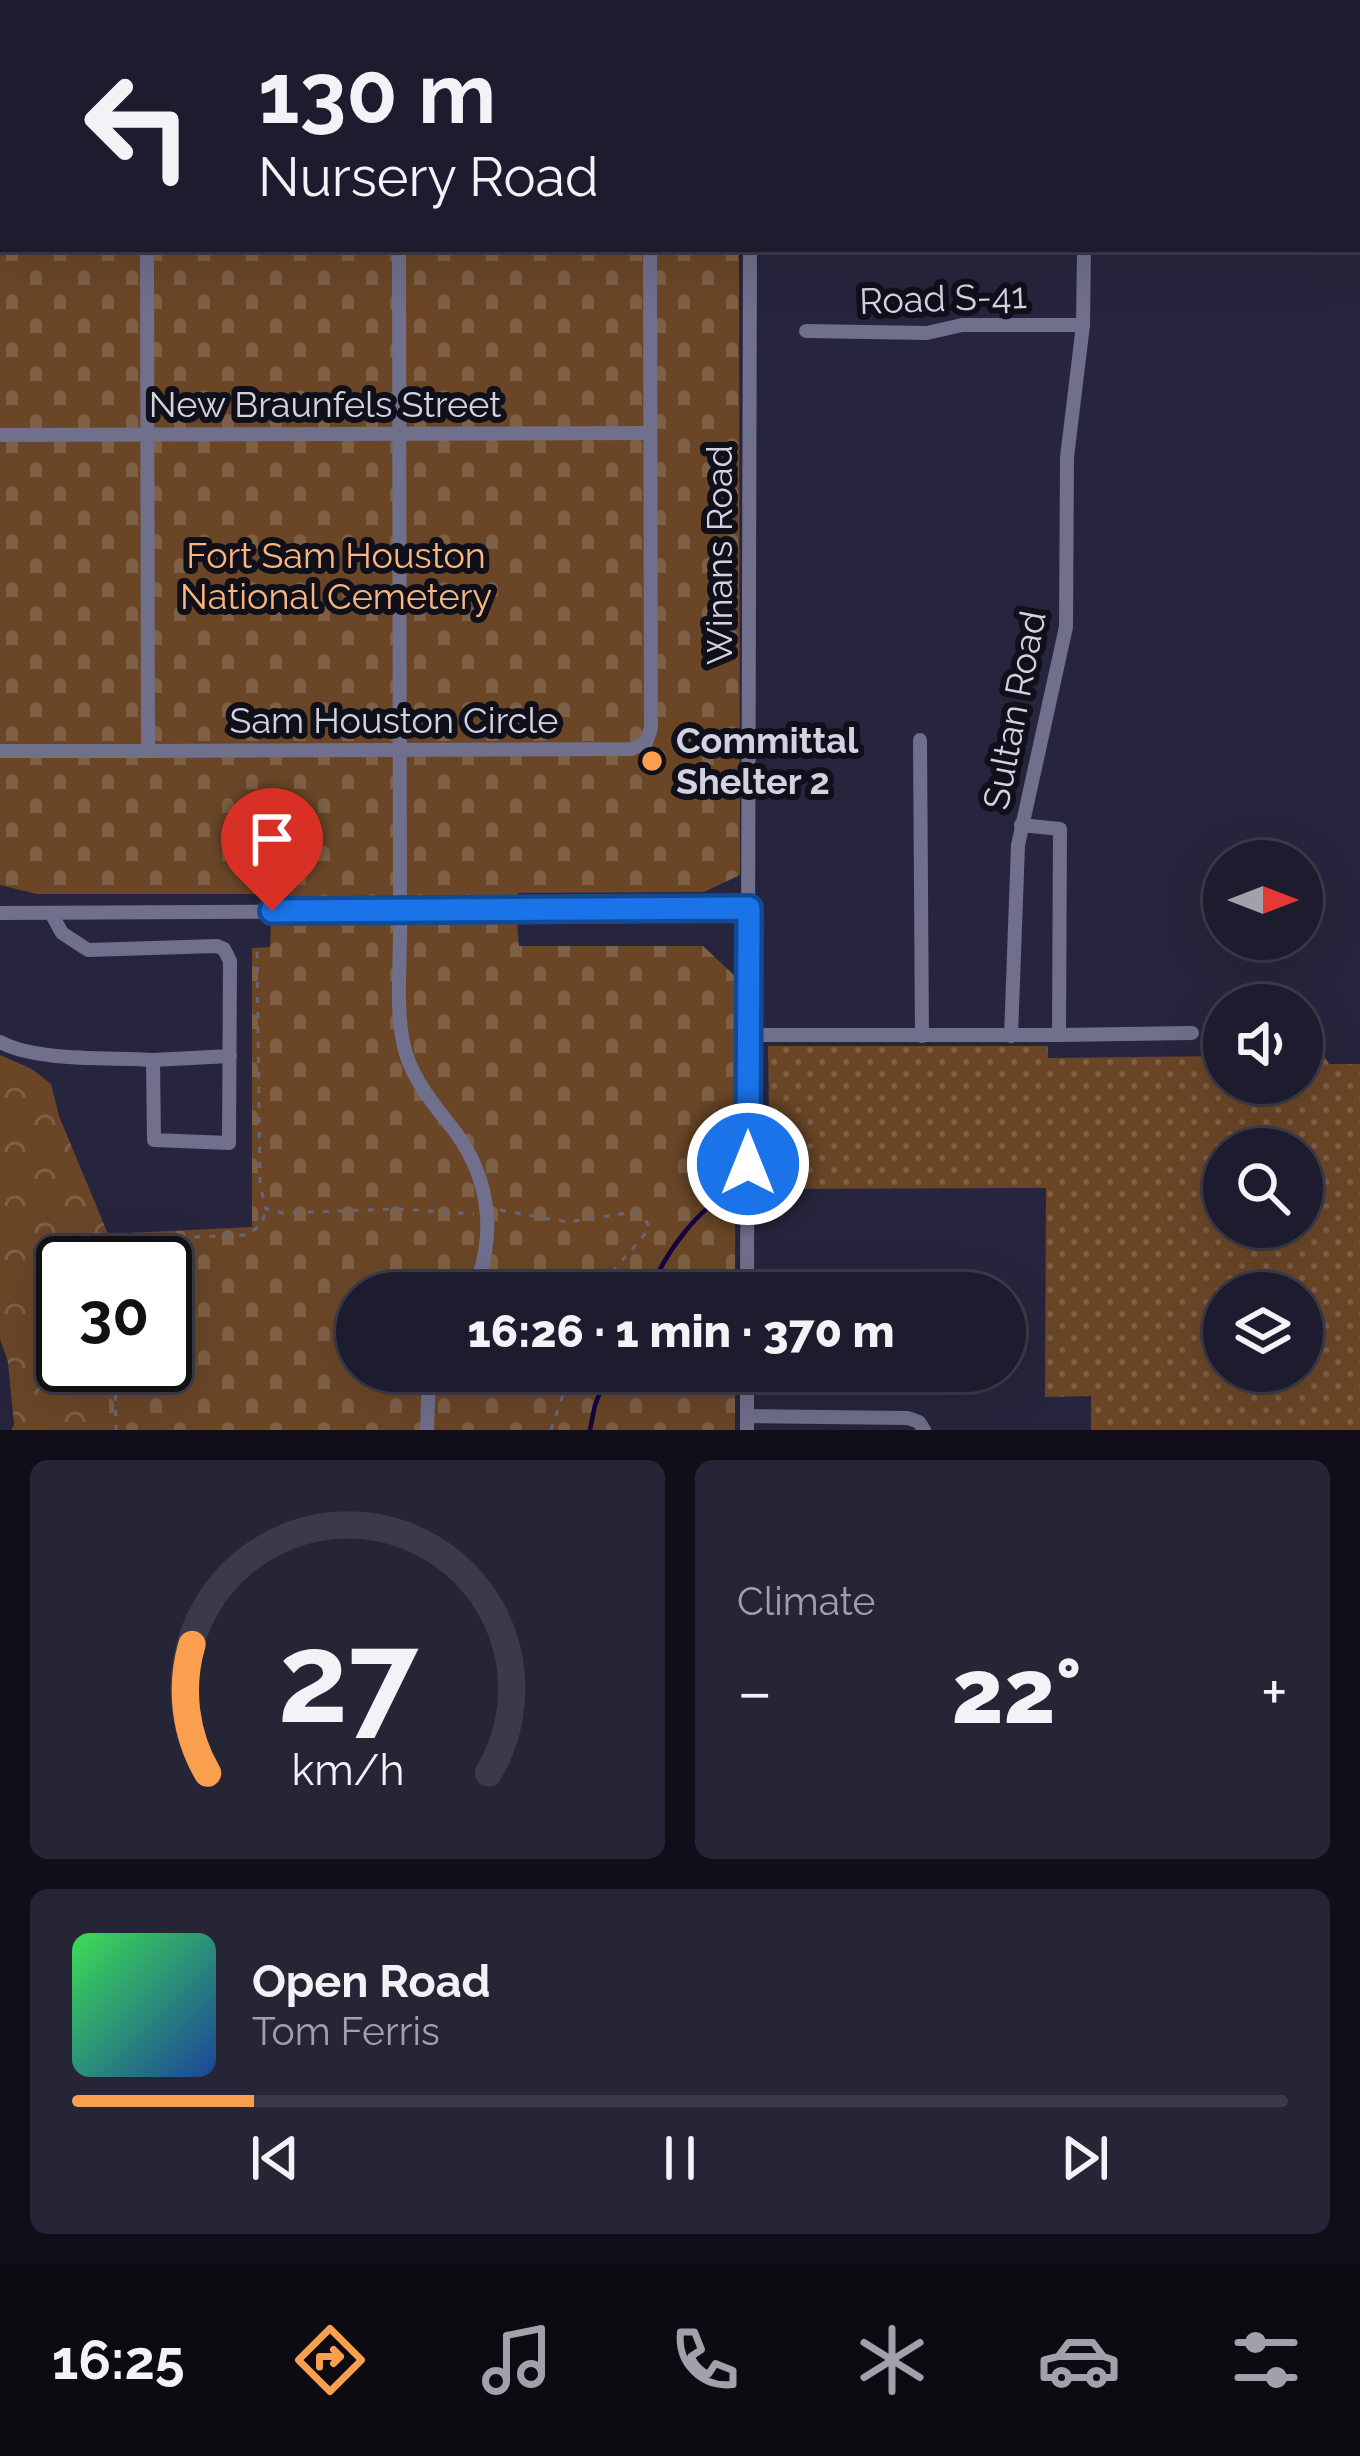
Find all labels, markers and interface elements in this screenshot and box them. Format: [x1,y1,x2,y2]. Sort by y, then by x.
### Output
text: 130 m [258,44,496,143]
icon: left [60,48,216,204]
text: Nursery Road [258,145,599,209]
street label: Road S-41 [859,274,1027,322]
street label: New Braunfels Street [149,383,501,425]
street label: Winans Road [698,445,740,665]
park label: Fort Sam Houston National Cemetery [180,534,492,617]
street label: Sultan Road [974,607,1054,813]
street label: Sam Houston Circle [230,699,558,741]
place label: Committal Shelter 2 [676,719,859,802]
marker: Committal Shelter 2 [639,748,665,774]
pin [221,788,323,911]
icon: arrive [239,806,305,872]
north arrow [1203,840,1323,960]
map controls [1203,840,1323,1392]
button: sound [1203,984,1323,1104]
position arrow [685,1101,811,1227]
button: search [1203,1128,1323,1248]
speed limit sign: 30 [36,1236,192,1392]
button: layers [1203,1272,1323,1392]
text: 16:26 · 1 min · 370 m [467,1305,895,1358]
text: Climate [737,1578,875,1624]
text: 27 [277,1605,419,1751]
text: 22° [951,1638,1082,1744]
text: − [737,1653,773,1730]
text: + [1261,1653,1288,1730]
text: km/h [291,1744,404,1794]
text: Open Road [252,1955,491,2008]
text: Tom Ferris [252,2008,440,2054]
icon: previous [242,2125,308,2191]
icon: pause [647,2125,713,2191]
icon: next [1052,2125,1118,2191]
icon: directions [288,2318,372,2402]
icon: music [475,2318,559,2402]
icon: phone [663,2318,747,2402]
icon: climate [850,2318,934,2402]
icon: car [1037,2318,1121,2402]
icon: filters [1224,2318,1308,2402]
text: 16:25 [52,2328,185,2392]

